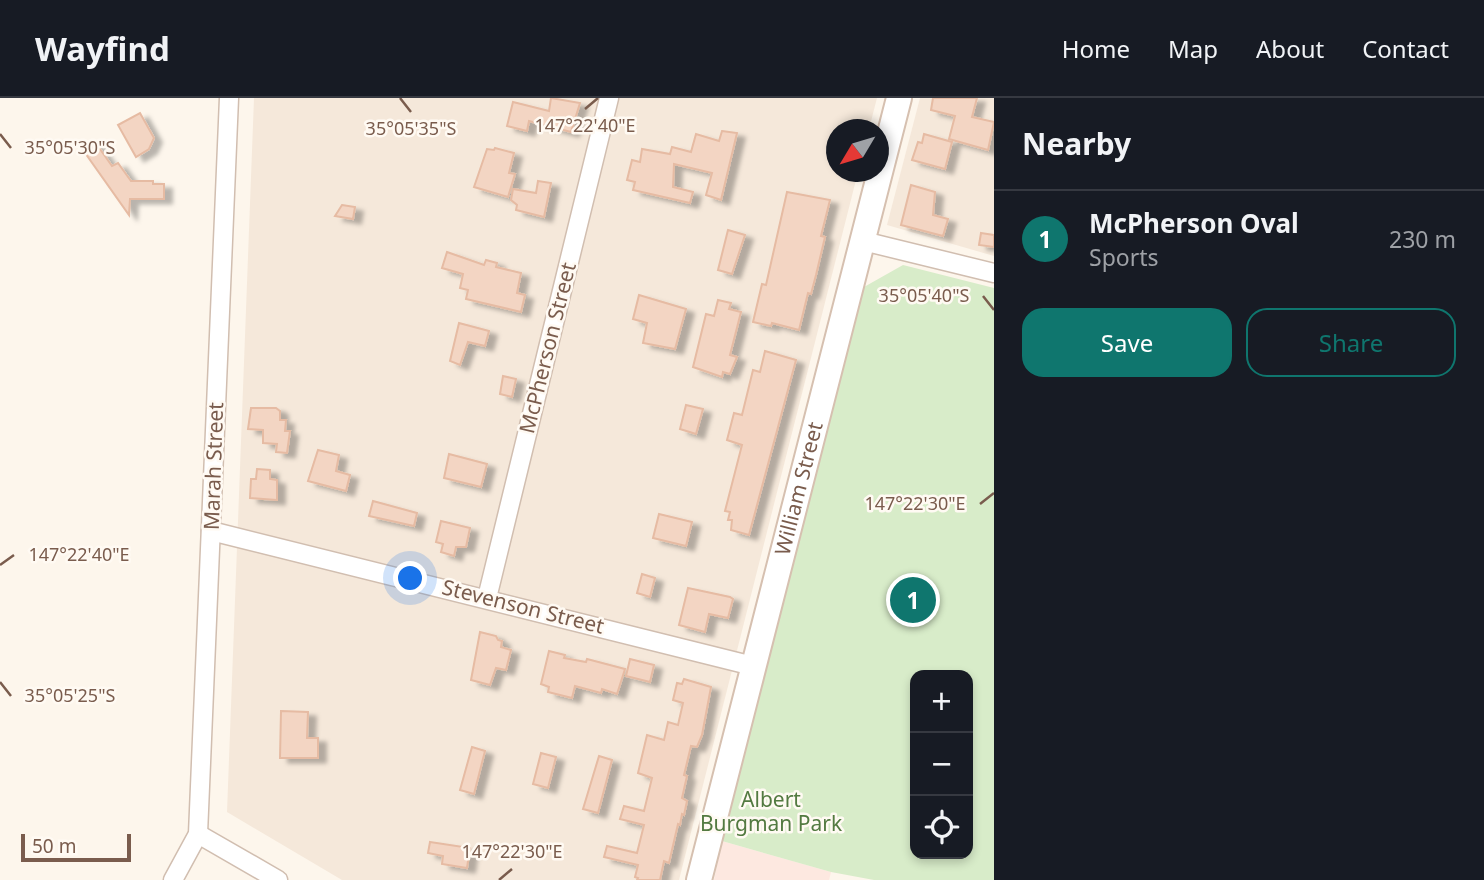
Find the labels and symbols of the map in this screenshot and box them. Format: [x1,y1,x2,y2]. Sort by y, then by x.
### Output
text: 147°22'40"E [534,113,636,137]
text: 35°05'35"S [366,116,456,140]
north arrow [826,119,889,182]
text: 35°05'30"S [25,135,115,159]
street label: McPherson Street [512,259,582,436]
text: 35°05'40"S [879,283,969,307]
street label: Marah Street [197,401,229,530]
street label: William Street [768,418,829,558]
text: 147°22'30"E [864,491,966,515]
text: 147°22'40"E [28,542,130,566]
your location [393,561,427,595]
street label: Stevenson Street [439,572,607,640]
pin: 1 [890,574,936,626]
text: 35°05'25"S [25,683,115,707]
park label: Albert Burgman Park [700,785,843,837]
scale bar [21,831,131,863]
text: 147°22'30"E [461,839,563,863]

